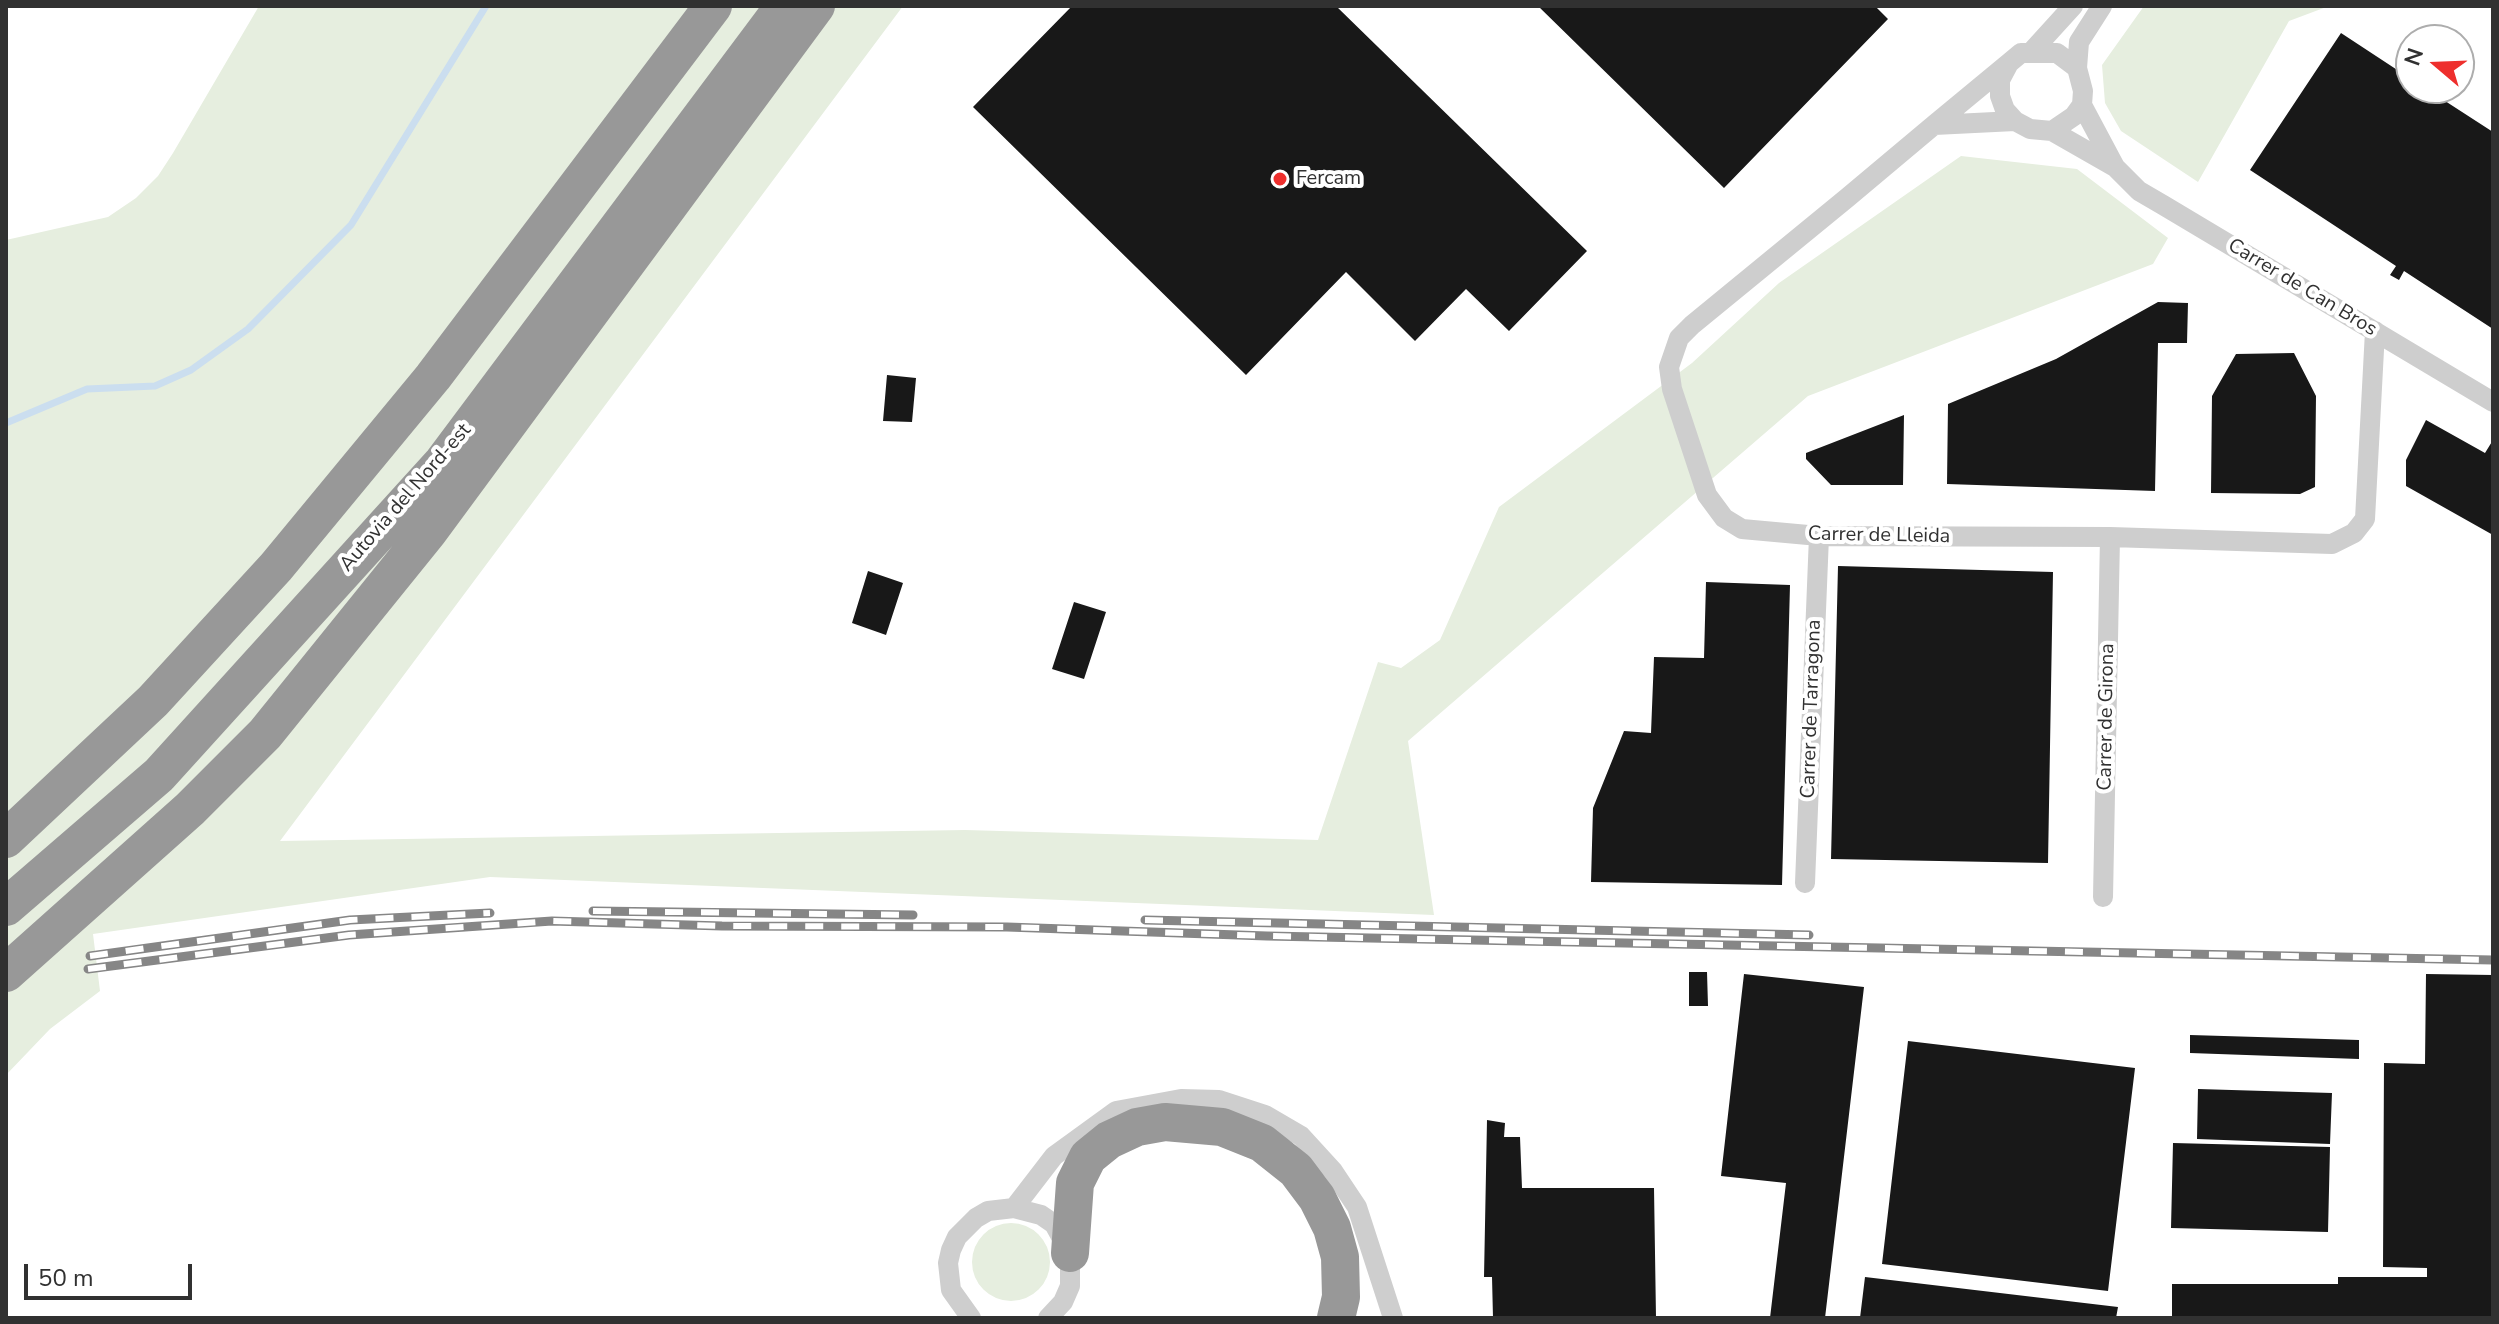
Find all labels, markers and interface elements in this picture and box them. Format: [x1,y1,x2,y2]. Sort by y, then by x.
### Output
north arrow [2395,24,2475,104]
text: N [2397,44,2431,70]
place label: Fercam [1296,167,1361,191]
marker: Fercam [1271,170,1289,188]
street label: Carrer de Can Bros [2223,234,2381,342]
street label: Autovia del Nord-est [335,419,477,577]
street label: Carrer de Lleida [1808,523,1950,549]
street label: Carrer de Tarragona [1797,619,1827,799]
street label: Carrer de Girona [2094,643,2120,791]
scale bar [28,1248,196,1298]
text: 50 m [38,1262,94,1294]

